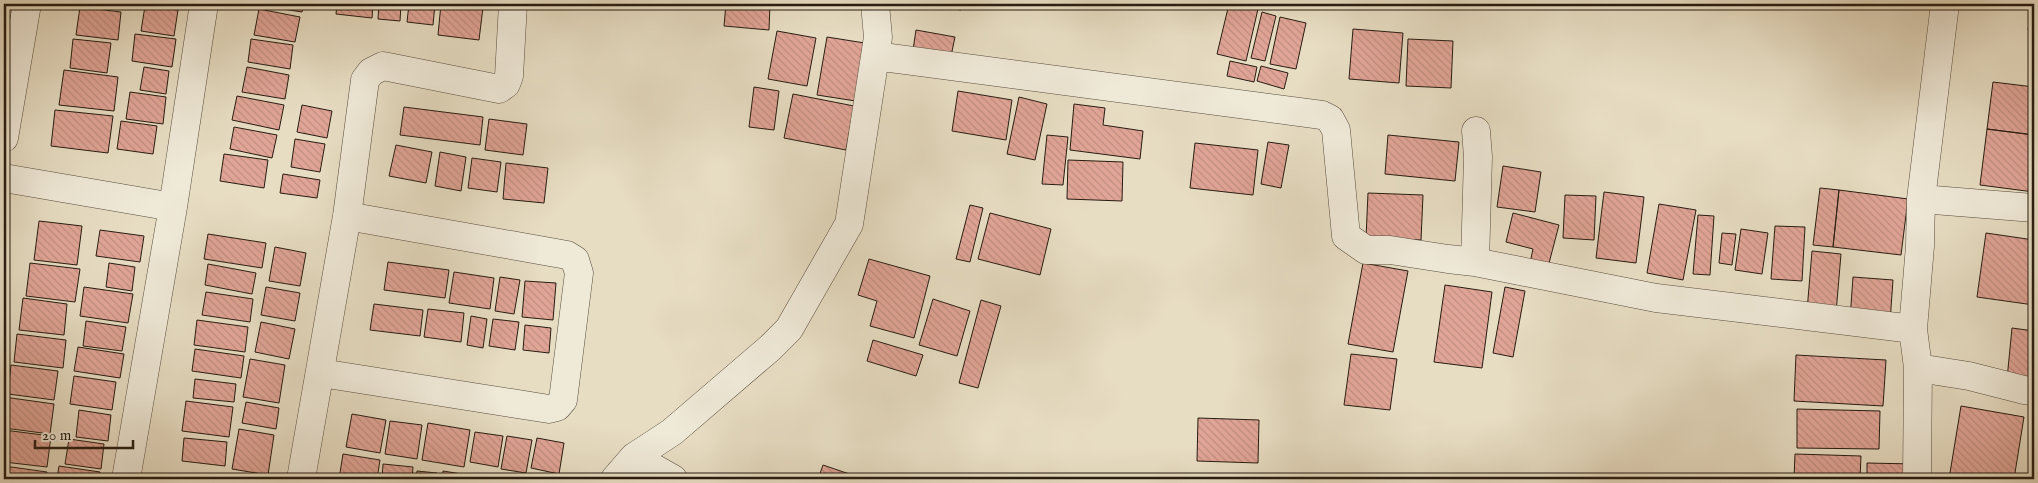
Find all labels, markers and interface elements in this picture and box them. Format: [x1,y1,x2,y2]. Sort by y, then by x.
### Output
scale bar [35,418,132,450]
text: 20 m [42,426,72,445]

